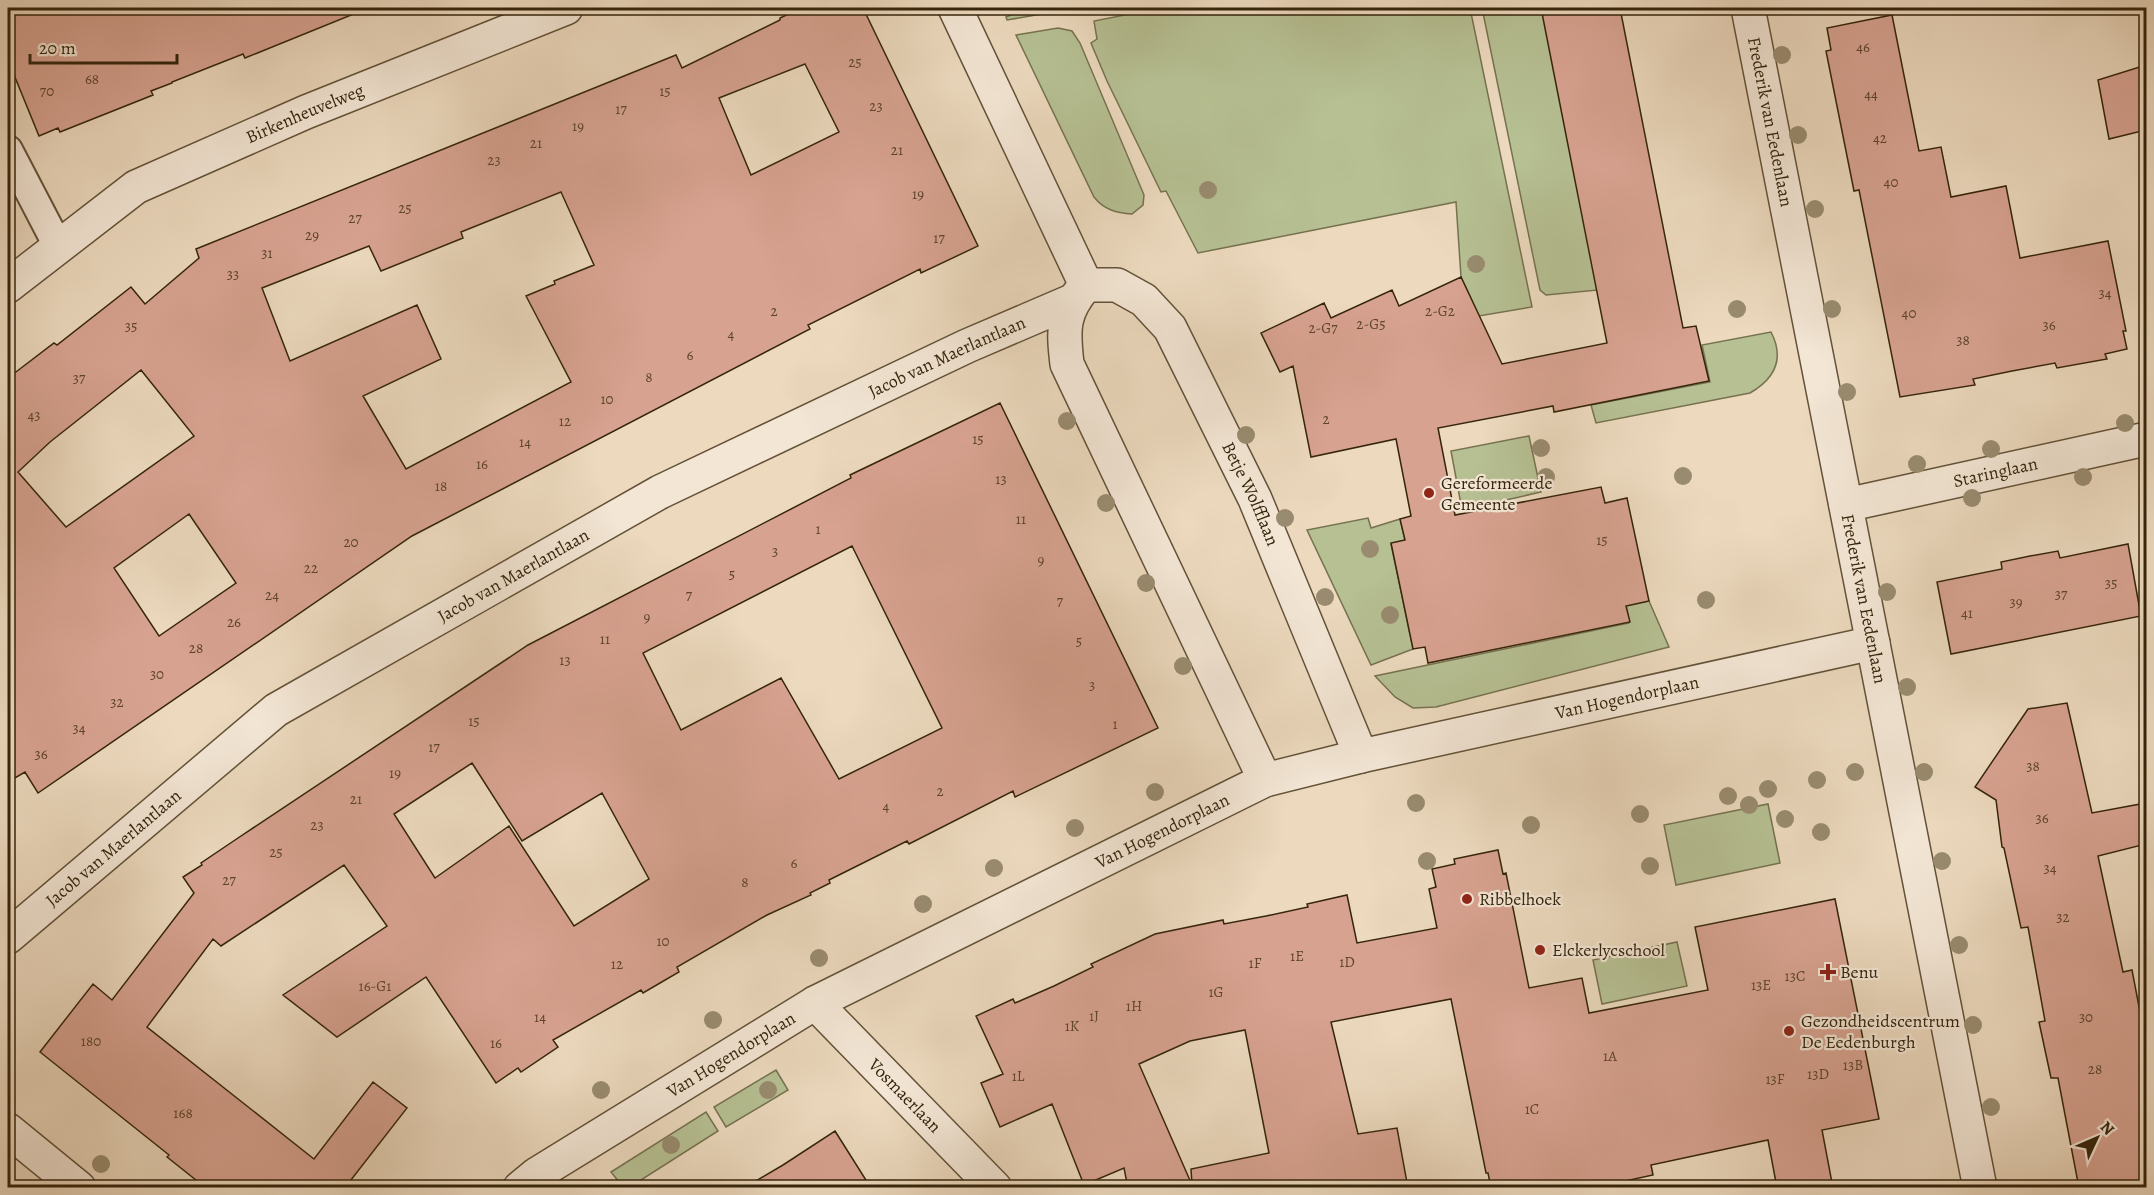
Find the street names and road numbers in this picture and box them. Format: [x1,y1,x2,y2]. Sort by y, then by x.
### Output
street label: Frederik van Eedenlaan [1742,35,1799,209]
street label: Birkenheuvelweg [242,78,367,149]
street label: Jacob van Maerlantlaan [864,310,1029,403]
street label: Betje Wolfflaan [1216,438,1285,549]
street label: Staringlaan [1951,451,2040,493]
street label: Frederik van Eedenlaan [1836,512,1893,686]
street label: Jacob van Maerlantlaan [433,523,593,628]
street label: Van Hogendorplaan [1552,670,1701,725]
street label: Jacob van Maerlantlaan [40,783,186,912]
street label: Van Hogendorplaan [1090,788,1233,875]
street label: Van Hogendorplaan [662,1006,800,1104]
street label: Vosmaerlaan [862,1052,947,1138]

